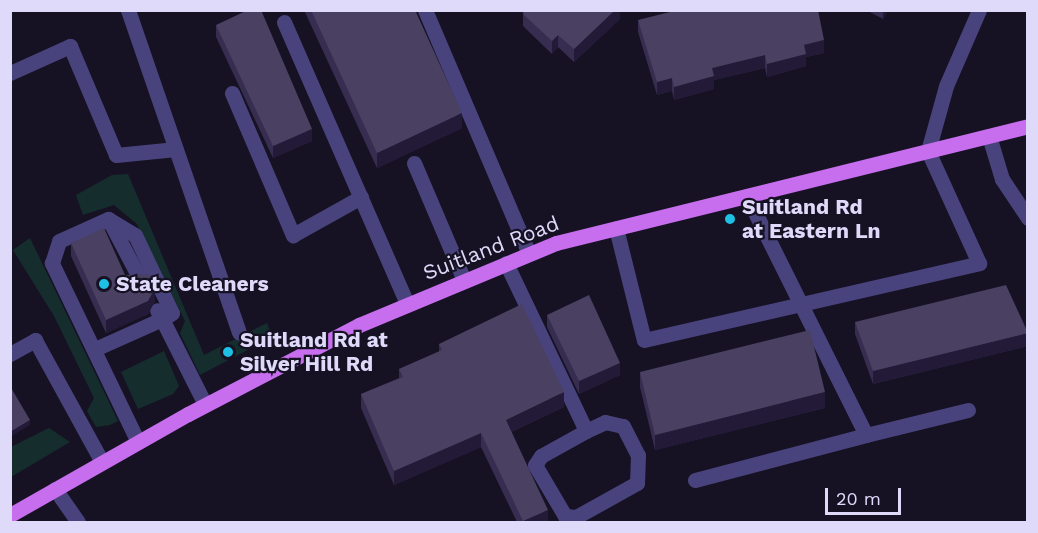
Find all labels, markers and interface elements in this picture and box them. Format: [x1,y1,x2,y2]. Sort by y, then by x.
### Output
place label: Suitland Rd at Eastern Ln [742,194,881,244]
street label: Suitland Road [419,211,563,285]
marker: Suitland Rd at Eastern Ln [723,212,737,226]
place label: State Cleaners [116,271,269,297]
marker: State Cleaners [97,277,111,291]
place label: Suitland Rd at Silver Hill Rd [240,327,388,377]
marker: Suitland Rd at Silver Hill Rd [221,345,235,359]
scale bar [828,476,904,514]
text: 20 m [836,488,881,509]

